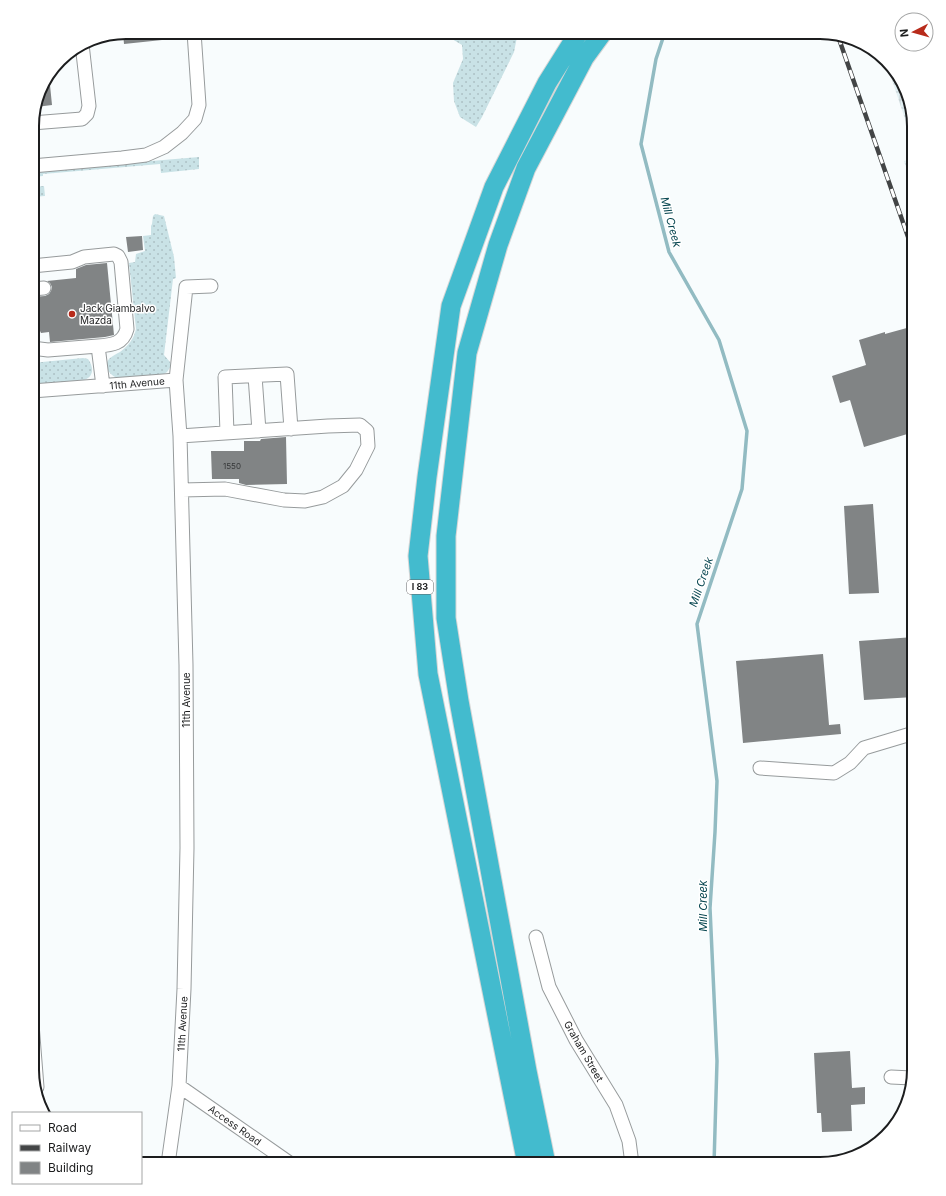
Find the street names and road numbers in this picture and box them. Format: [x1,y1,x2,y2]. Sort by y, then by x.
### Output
street label: 11th Avenue [109,375,165,391]
road number: I 83 [407,580,433,594]
street label: 11th Avenue [180,672,192,728]
street label: 11th Avenue [175,996,189,1052]
street label: Graham Street [562,1018,607,1084]
street label: Access Road [206,1102,264,1148]

